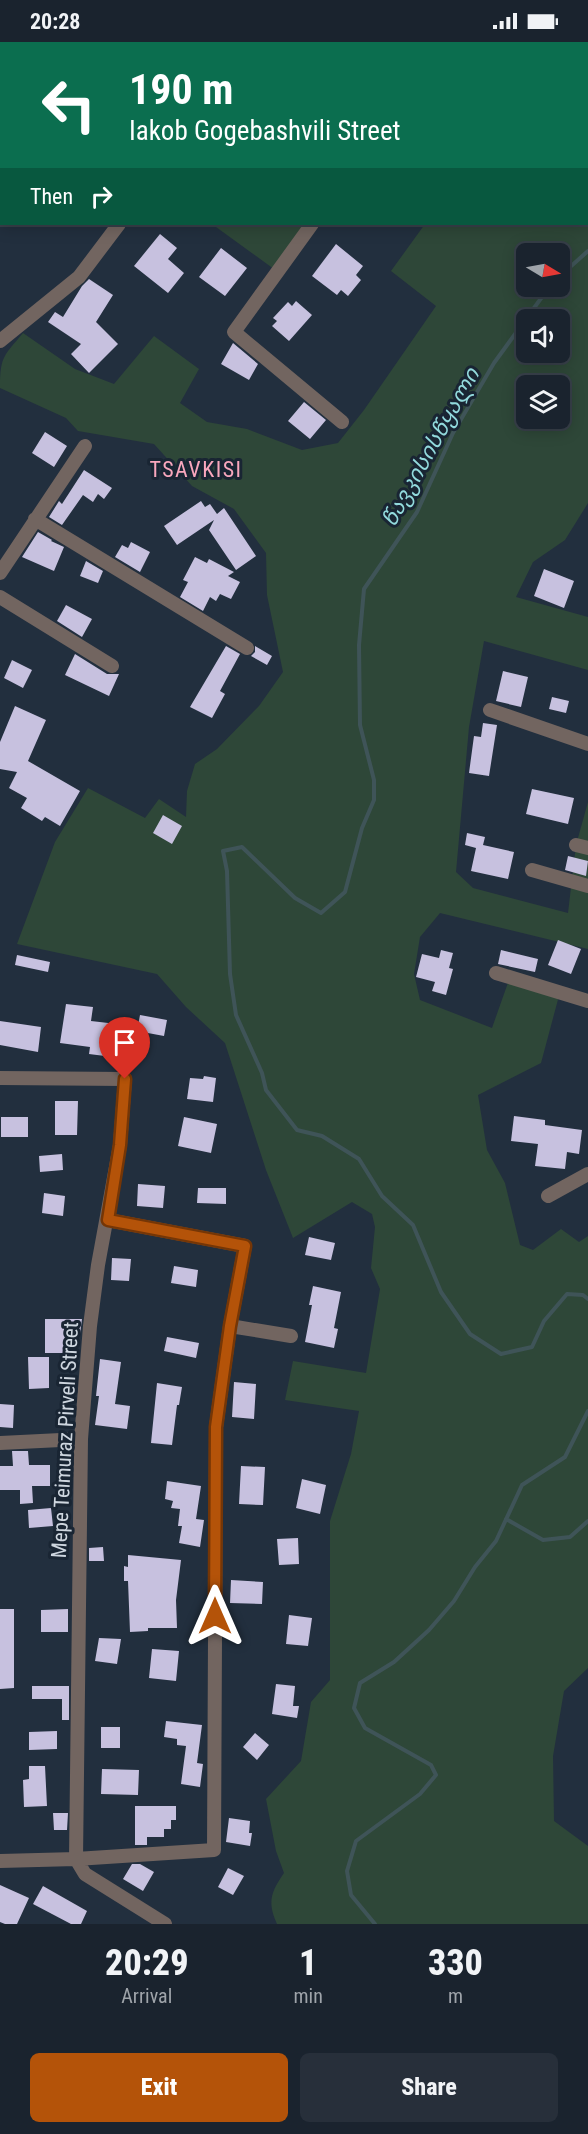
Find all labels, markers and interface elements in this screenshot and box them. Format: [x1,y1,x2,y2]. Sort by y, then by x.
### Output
text: 20:28 [30,9,81,34]
text: 190 m [129,65,234,114]
icon: left [30,66,108,144]
text: Iakob Gogebashvili Street [129,115,401,147]
icon: right [85,180,118,213]
text: Then [30,184,73,209]
north arrow [516,243,570,297]
map controls [516,243,570,429]
button: sound [516,309,570,363]
water label: წავკისისწყალი [377,363,486,531]
button: layers [516,375,570,429]
district label: TSAVKISI [149,457,243,482]
pin [99,1017,150,1079]
icon: arrive [108,1026,141,1059]
street label: Mepe Teimuraz Pirveli Street [47,1321,83,1559]
position arrow [183,1584,247,1648]
text: 20:29 [105,1942,188,1984]
text: 1 [299,1942,317,1984]
text: 330 [428,1942,483,1984]
text: Arrival [121,1984,172,2008]
text: min [294,1984,323,2008]
text: m [448,1984,463,2008]
button: Exit [30,2053,288,2122]
button: Share [300,2053,558,2122]

